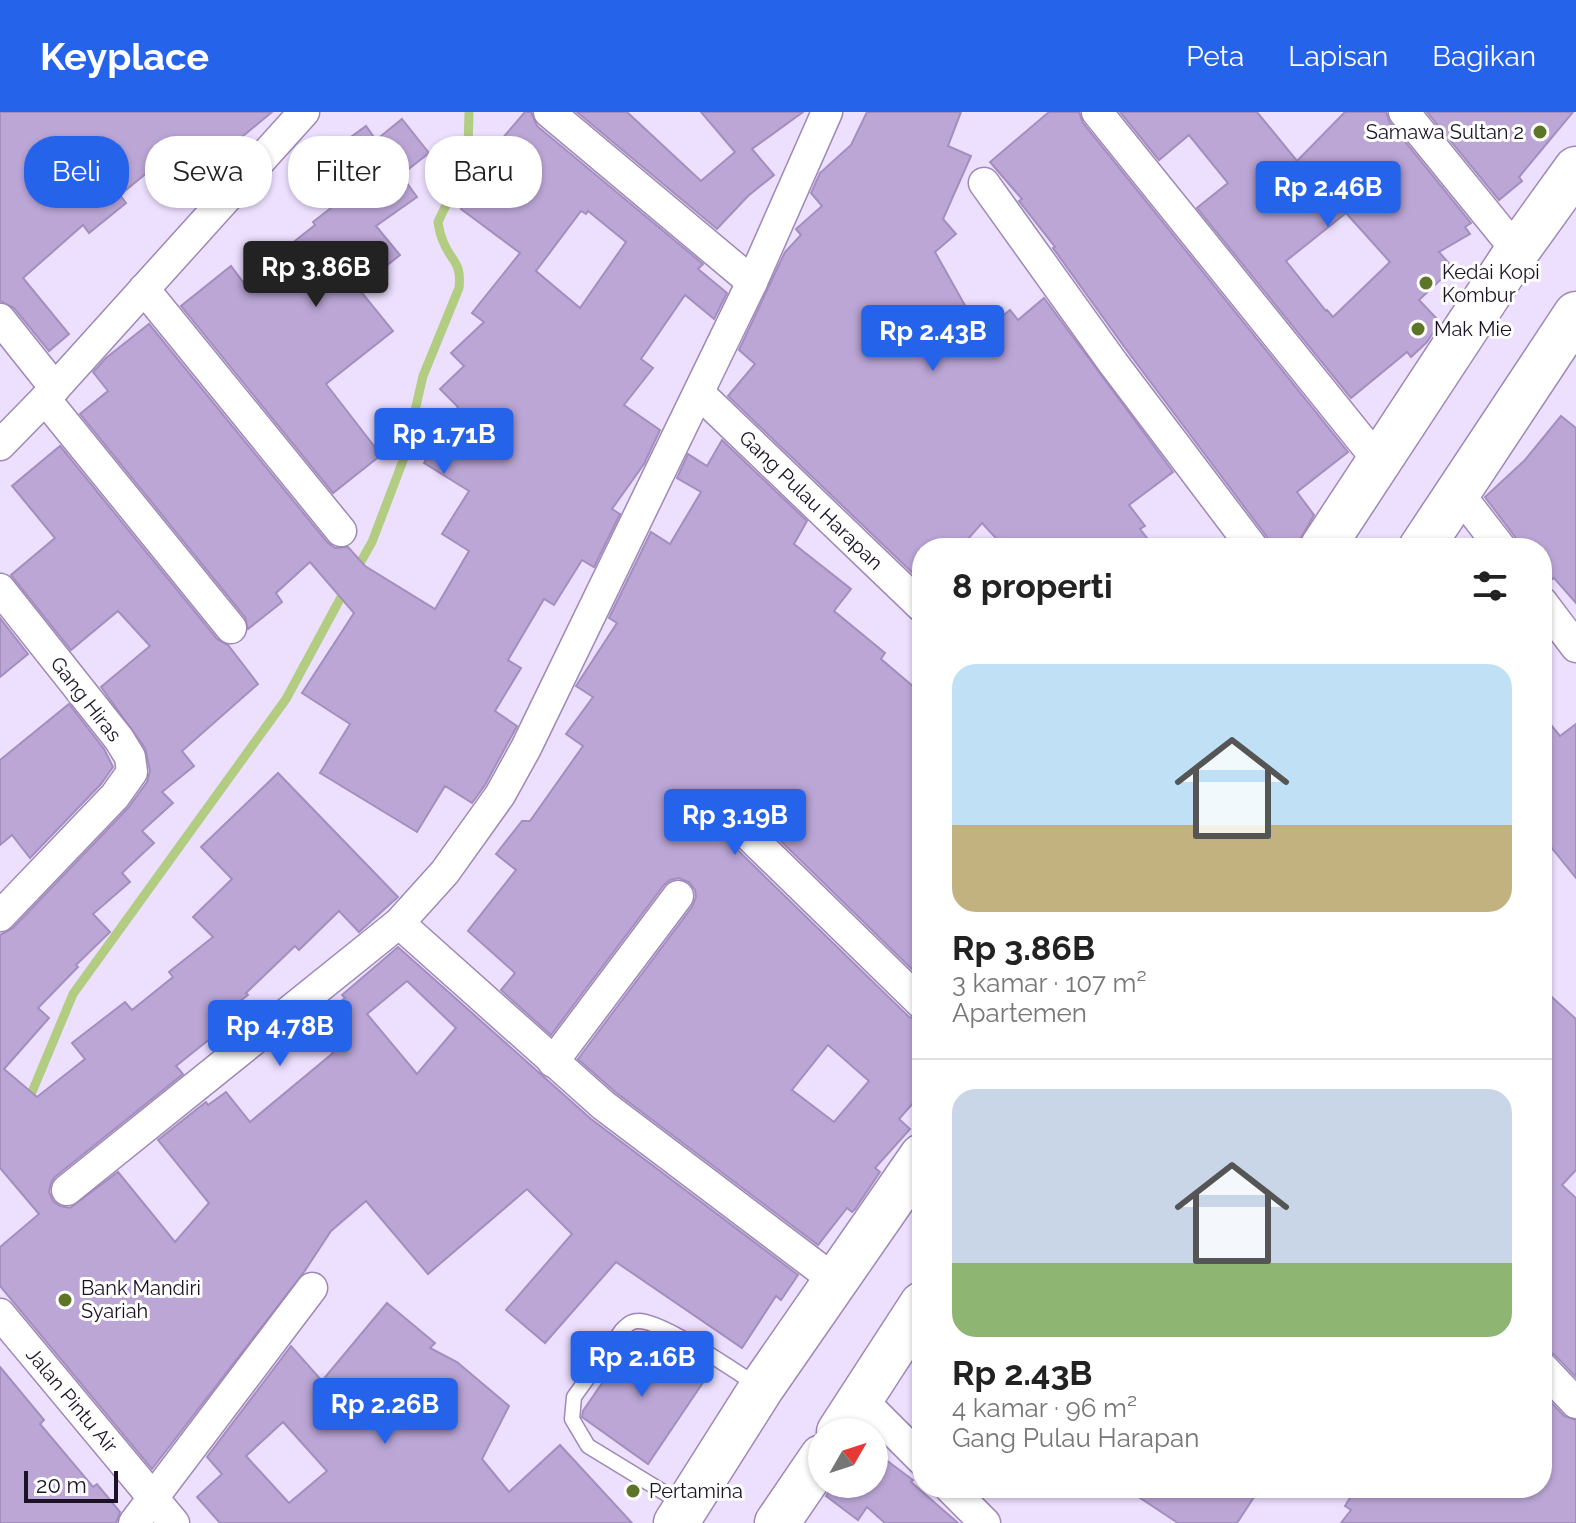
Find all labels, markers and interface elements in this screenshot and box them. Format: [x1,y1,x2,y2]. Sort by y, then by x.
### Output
text: Keyplace [40,34,209,79]
text: Peta [1186,40,1244,73]
text: Lapisan [1288,40,1388,73]
text: Bagikan [1432,40,1536,73]
place label: Samawa Sultan 2 [1366,120,1524,144]
marker: Samawa Sultan 2 [1531,123,1549,141]
chip: Beli [24,136,129,208]
chip: Sewa [145,136,272,208]
chip: Filter [288,136,409,208]
chip: Baru [425,136,542,208]
pin: Rp 2.46B [1245,161,1411,229]
text: Rp 2.46B [1274,172,1382,202]
pin: Rp 3.86B [233,241,399,309]
text: Rp 3.86B [261,252,371,282]
place label: Kedai Kopi Kombur [1442,260,1540,307]
marker: Kedai Kopi Kombur [1417,274,1435,292]
pin: Rp 2.43B [850,305,1016,373]
text: Rp 2.43B [879,316,987,346]
place label: Mak Mie [1434,317,1512,341]
marker: Mak Mie [1409,320,1427,338]
pin: Rp 1.71B [361,408,527,476]
text: Rp 1.71B [392,419,496,449]
street label: Gang Pulau Harapan [734,425,888,575]
icon: filters [1468,564,1512,608]
text: 8 properti [952,566,1113,606]
street label: Gang Hiras [45,652,127,746]
icon: home [1160,716,1304,860]
pin: Rp 3.19B [652,789,818,857]
text: Rp 3.19B [682,800,788,830]
text: Rp 3.86B [952,928,1095,968]
text: 3 kamar · 107 m² [952,968,1147,998]
text: Apartemen [952,998,1087,1028]
pin: Rp 4.78B [197,1000,363,1068]
text: Rp 4.78B [226,1011,334,1041]
icon: home [1160,1141,1304,1285]
place label: Bank Mandiri Syariah [81,1276,201,1323]
marker: Bank Mandiri Syariah [56,1291,74,1309]
pin: Rp 2.16B [559,1331,725,1399]
text: Rp 2.16B [589,1342,695,1372]
street label: Jalan Pintu Air [21,1343,123,1457]
text: Rp 2.43B [952,1353,1093,1393]
pin: Rp 2.26B [302,1378,468,1446]
text: Rp 2.26B [331,1389,439,1419]
text: 4 kamar · 96 m² [952,1393,1137,1423]
north arrow [808,1418,888,1498]
map controls [808,1418,888,1498]
text: Gang Pulau Harapan [952,1423,1199,1453]
scale bar [24,1467,118,1503]
text: 20 m [36,1472,87,1498]
place label: Pertamina [649,1479,743,1503]
marker: Pertamina [624,1482,642,1500]

